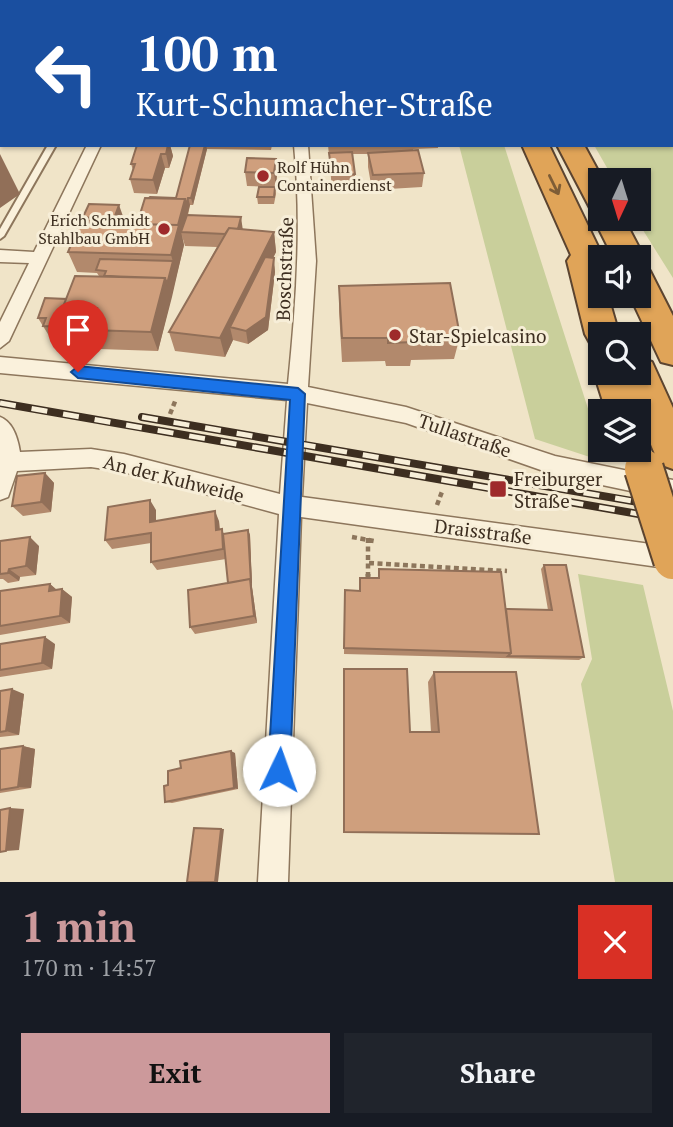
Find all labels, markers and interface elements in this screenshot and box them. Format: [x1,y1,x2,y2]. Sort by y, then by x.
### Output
text: 100 m [136,20,278,85]
icon: left [21,28,112,119]
text: Kurt-Schumacher-Straße [136,83,493,125]
place label: Rolf Hühn Containerdienst [277,156,392,196]
marker: Rolf Hühn Containerdienst [255,168,271,184]
north arrow [588,168,651,231]
map controls [588,168,651,462]
one-way arrow [548,174,562,195]
place label: Erich Schmidt Stahlbau GmbH [38,209,150,249]
street label: Boschstraße [270,216,298,322]
marker: Erich Schmidt Stahlbau GmbH [156,221,172,237]
button: sound [588,245,651,308]
pin [48,300,108,372]
icon: arrive [59,311,97,349]
button: search [588,322,651,385]
place label: Star-Spielcasino [409,323,547,348]
marker: Star-Spielcasino [387,327,403,343]
button: layers [588,399,651,462]
street label: Tullastraße [415,407,515,463]
street label: An der Kuhweide [101,448,247,508]
place label: Freiburger Straße [514,466,603,513]
marker: Freiburger Straße [488,479,508,499]
street label: Draisstraße [433,513,533,549]
position arrow [242,733,316,807]
text: 1 min [21,898,136,954]
button: close [578,905,652,979]
text: 170 m · 14:57 [21,952,156,983]
button: Exit [21,1033,330,1113]
button: Share [344,1033,652,1113]

